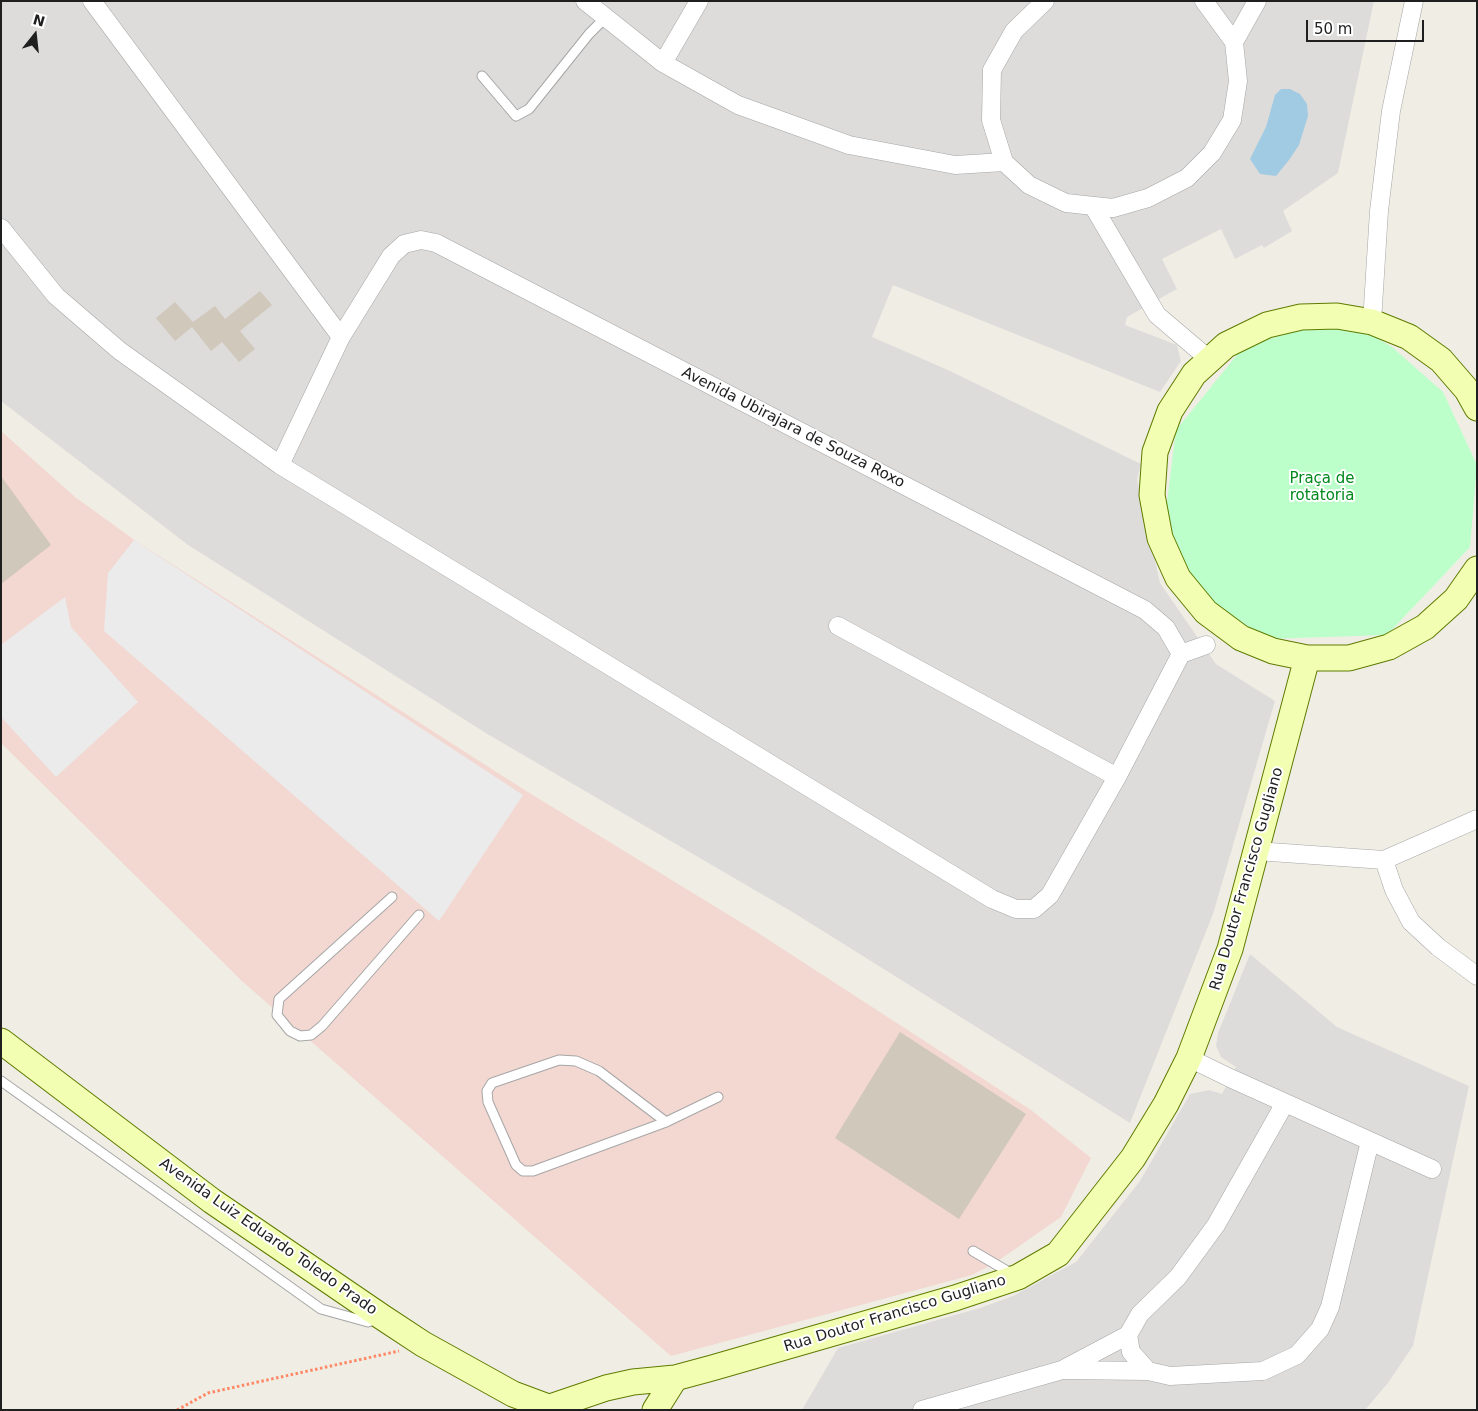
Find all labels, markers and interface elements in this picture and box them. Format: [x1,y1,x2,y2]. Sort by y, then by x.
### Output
north arrow [10,10,60,60]
scale bar [1308,10,1426,42]
text: N [31,11,47,30]
text: 50 m [1314,20,1352,38]
street label: Avenida Ubirajara de Souza Roxo [679,364,907,492]
park label: Praça de rotatoria [1289,470,1355,505]
street label: Rua Doutor Francisco Gugliano [1206,765,1288,993]
street label: Avenida Luiz Eduardo Toledo Prado [156,1155,380,1319]
street label: Rua Doutor Francisco Gugliano [782,1272,1008,1356]

